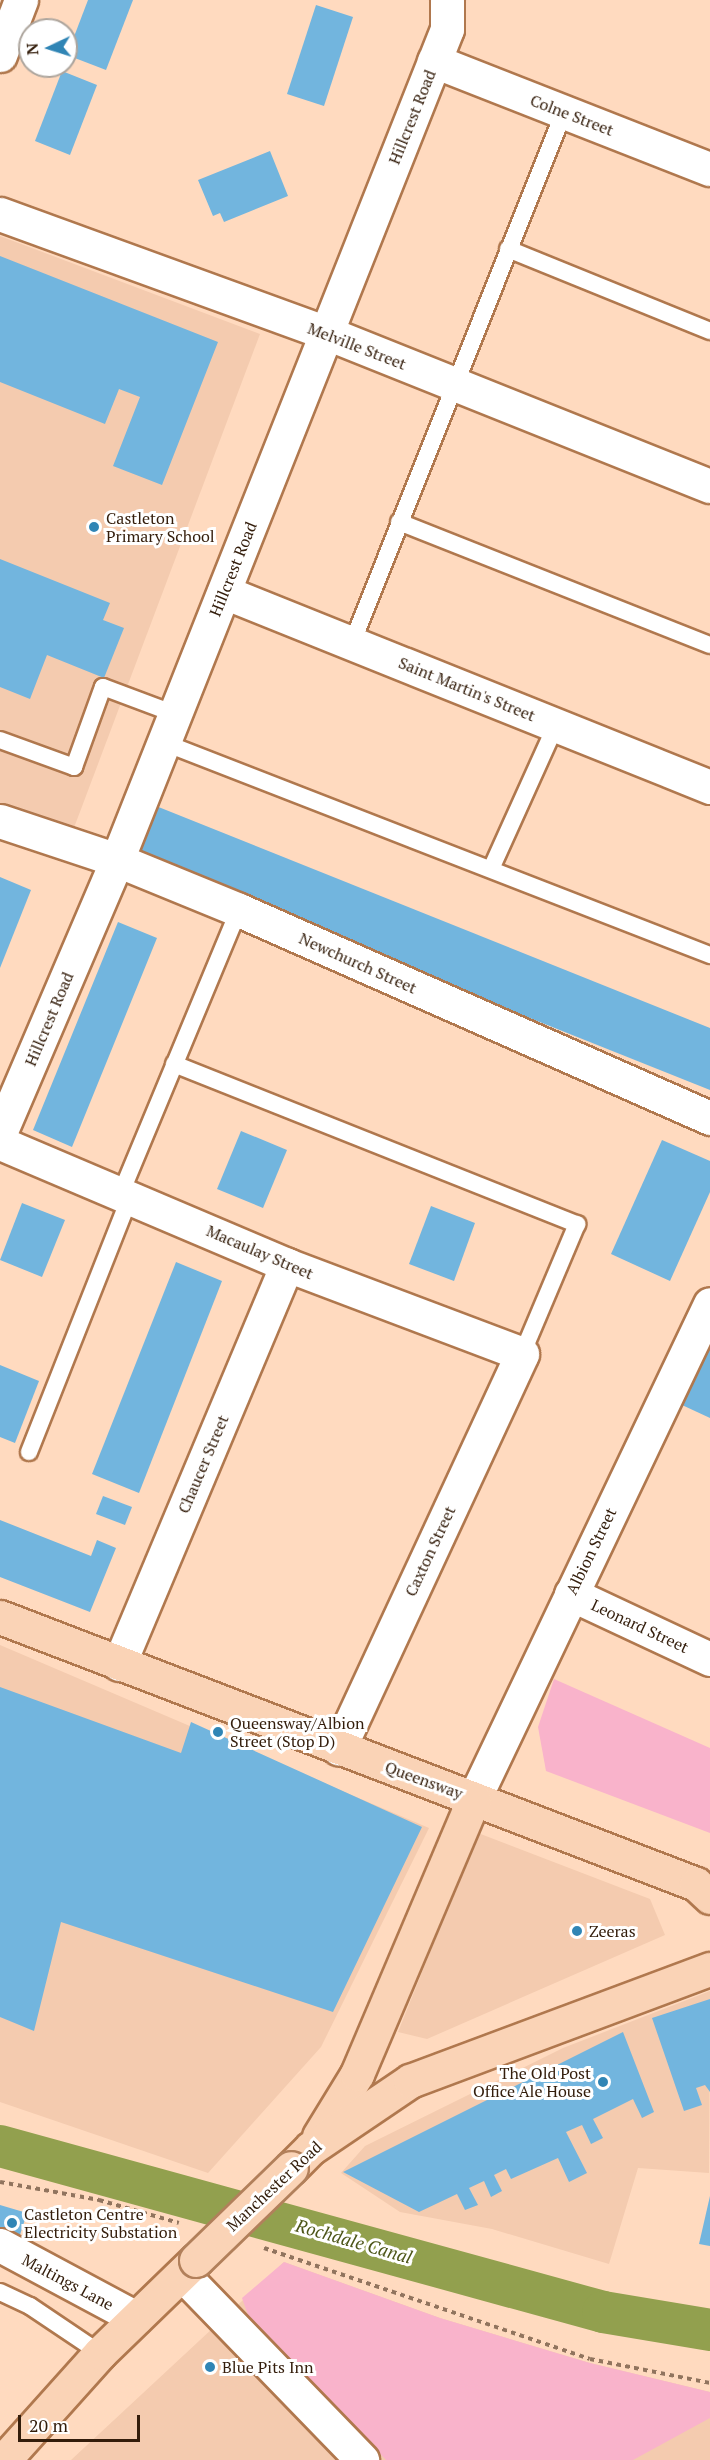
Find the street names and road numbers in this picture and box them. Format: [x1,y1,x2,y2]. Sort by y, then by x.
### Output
street label: Hillcrest Road [384,67,440,167]
street label: Colne Street [528,90,616,140]
street label: Melville Street [305,318,409,374]
street label: Hillcrest Road [205,519,261,619]
street label: Saint Martin's Street [396,653,538,725]
street label: Newchurch Street [296,928,420,998]
street label: Hillcrest Road [21,969,77,1069]
street label: Macaulay Street [204,1221,316,1283]
street label: Chaucer Street [174,1412,232,1516]
street label: Caxton Street [401,1503,459,1599]
street label: Albion Street [562,1504,620,1598]
street label: Leonard Street [588,1595,692,1657]
street label: Queensway [382,1757,466,1803]
street label: Manchester Road [222,2137,326,2235]
street label: Maltings Lane [19,2250,117,2314]

